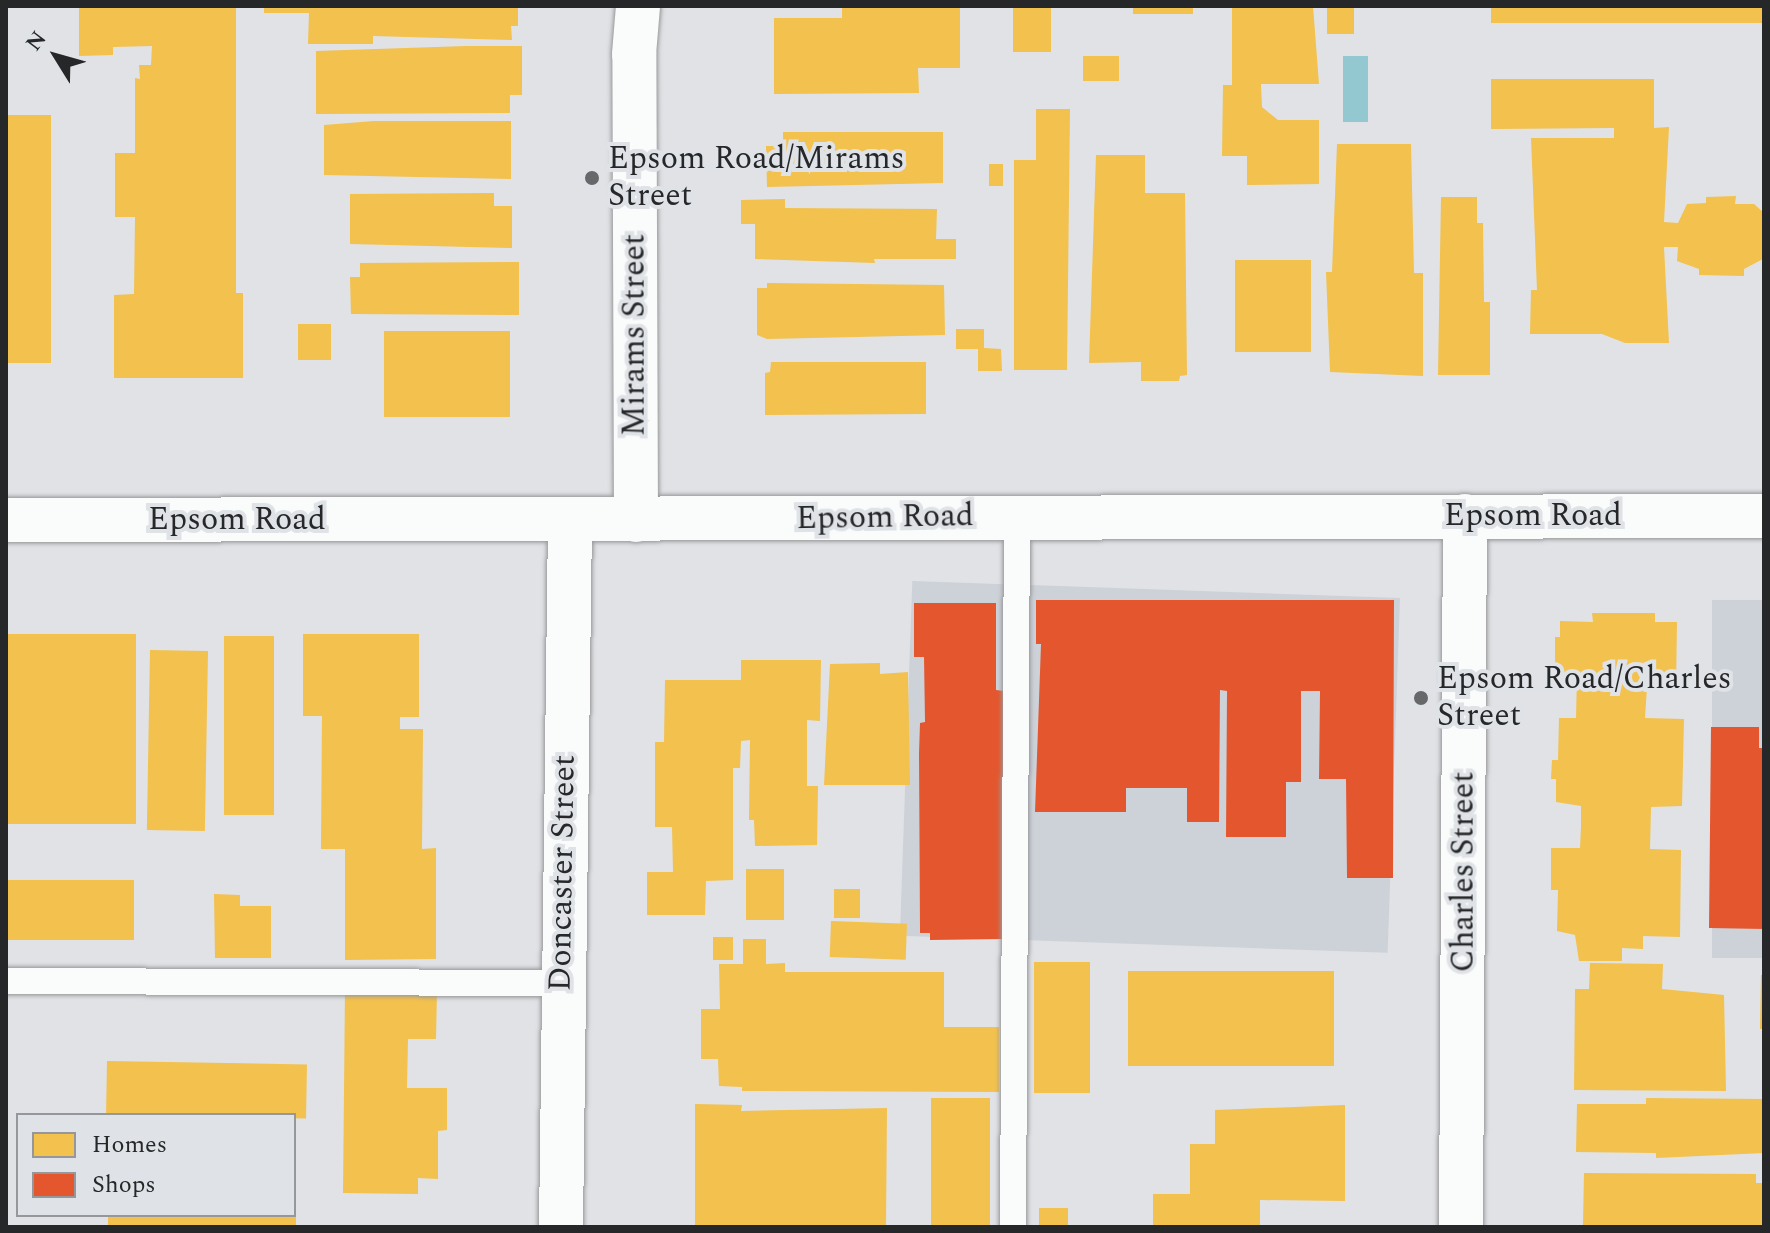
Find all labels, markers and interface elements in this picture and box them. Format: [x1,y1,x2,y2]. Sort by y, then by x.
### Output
north arrow [16,16,96,96]
text: N [18,24,55,58]
place label: Epsom Road/Mirams Street [608,141,904,216]
marker: Epsom Road/Mirams Street [583,169,601,187]
street label: Mirams Street [616,234,654,436]
street label: Epsom Road [796,497,974,539]
street label: Epsom Road [1444,497,1622,535]
street label: Epsom Road [148,501,326,539]
place label: Epsom Road/Charles Street [1437,661,1732,736]
marker: Epsom Road/Charles Street [1412,689,1430,707]
street label: Doncaster Street [542,754,584,992]
street label: Charles Street [1445,772,1483,972]
legend [16,1113,296,1217]
text: Homes [92,1127,167,1163]
text: Shops [92,1167,156,1203]

